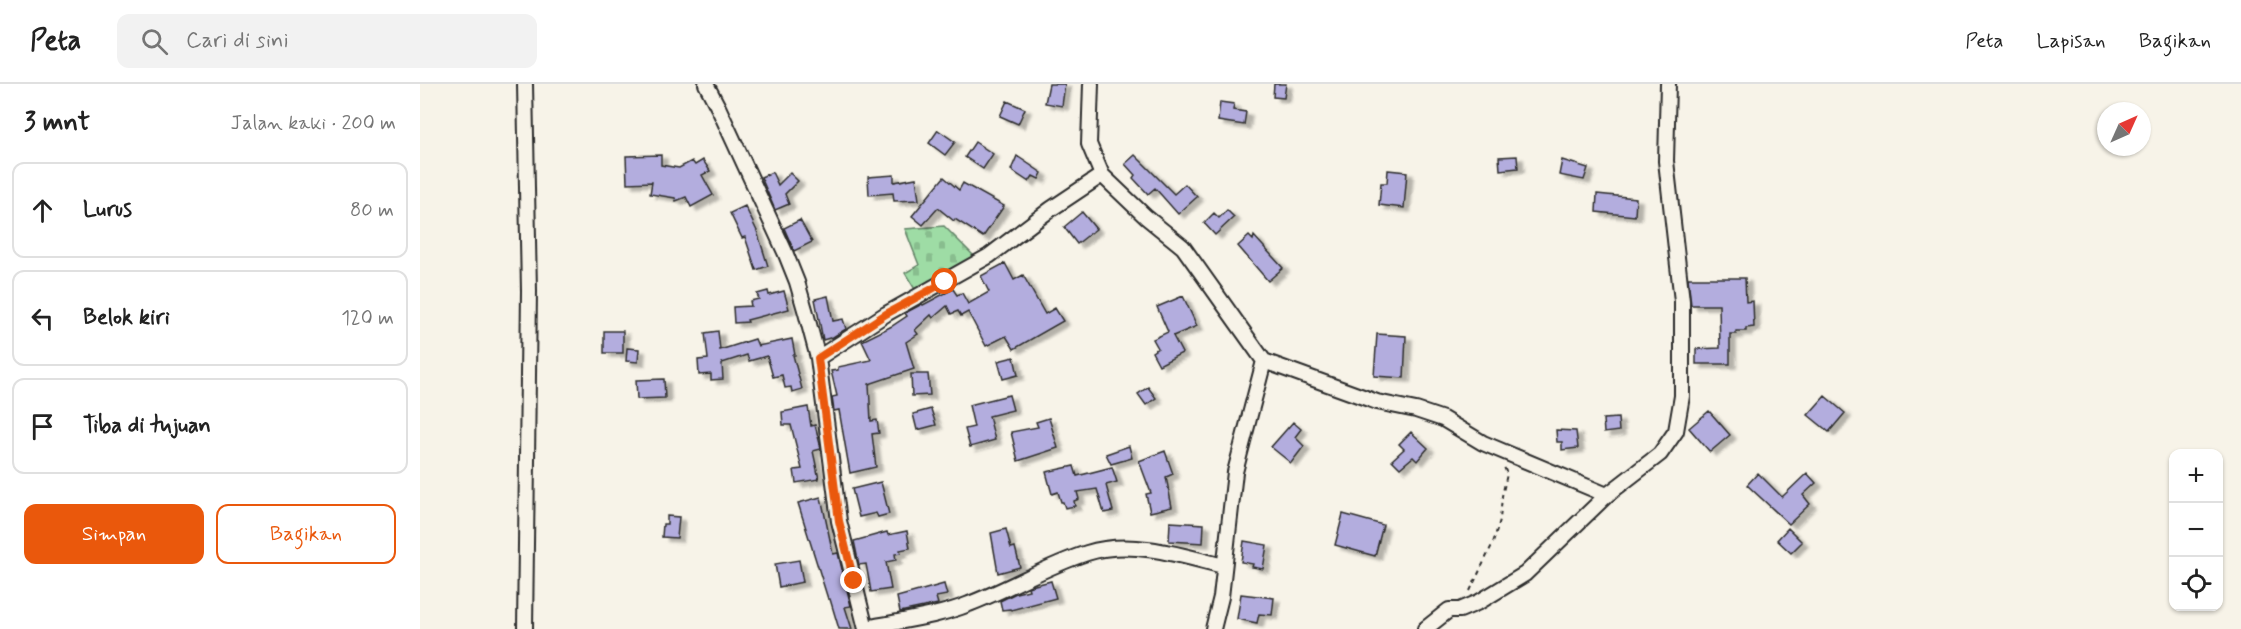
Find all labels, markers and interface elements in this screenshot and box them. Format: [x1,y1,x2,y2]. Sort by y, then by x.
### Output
search box [117,14,537,68]
text: Peta [30,23,81,60]
icon: search [138,25,171,58]
text: Cari di sini [186,27,289,55]
text: Peta [1965,27,2004,55]
text: Lapisan [2037,27,2106,55]
text: Bagikan [2139,27,2211,55]
north arrow [2097,102,2151,156]
text: 3 mnt [24,106,90,140]
text: Jalan kaki · 200 m [231,110,396,137]
icon: ahead [26,194,59,227]
text: Lurus [83,196,132,224]
text: 80 m [350,197,394,224]
route start [931,268,957,294]
icon: left [26,302,59,335]
text: Belok kiri [83,304,170,332]
text: 120 m [341,305,394,332]
icon: arrive [26,410,59,443]
text: Tiba di tujuan [83,412,211,440]
map controls [2169,449,2223,611]
button: + [2169,449,2223,503]
button: − [2169,503,2223,557]
button: Simpan [24,504,204,564]
button: Bagikan [216,504,396,564]
button: locate [2169,557,2223,611]
route end [840,567,866,593]

